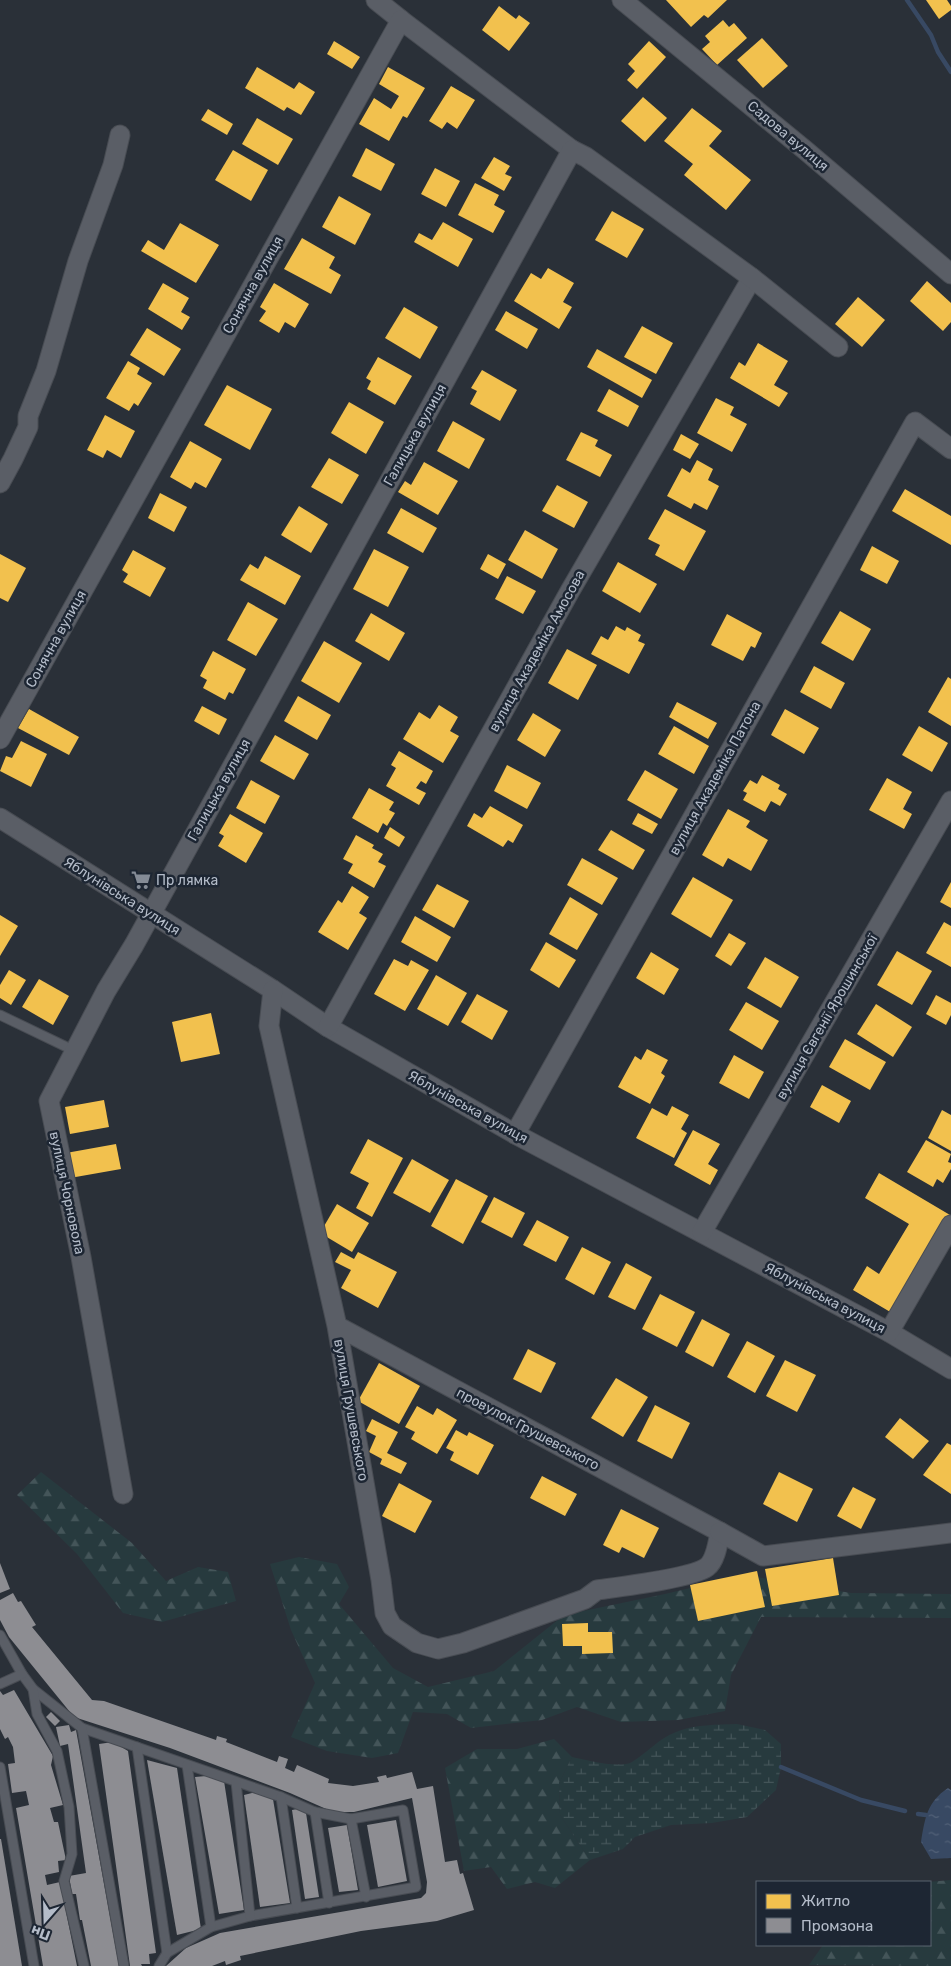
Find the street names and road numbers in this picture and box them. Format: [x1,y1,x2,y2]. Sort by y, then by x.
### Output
street label: Садова вулиця [744,97,832,175]
street label: Сонячна вулиця [219,233,287,337]
street label: Галицька вулиця [380,381,450,489]
street label: вулиця Академіка Амосова [485,567,589,735]
street label: Сонячна вулиця [22,587,90,691]
street label: вулиця Академіка Патона [666,698,764,858]
street label: Галицька вулиця [184,736,254,844]
street label: Яблунівська вулиця [61,853,183,939]
street label: вулиця Євгенії Ярошинської [773,931,882,1103]
street label: Яблунівська вулиця [405,1067,531,1147]
street label: вулиця Чорновола [46,1130,88,1256]
street label: Яблунівська вулиця [762,1259,888,1337]
street label: вулиця Грушевського [330,1338,372,1482]
street label: провулок Грушевського [454,1384,602,1474]

